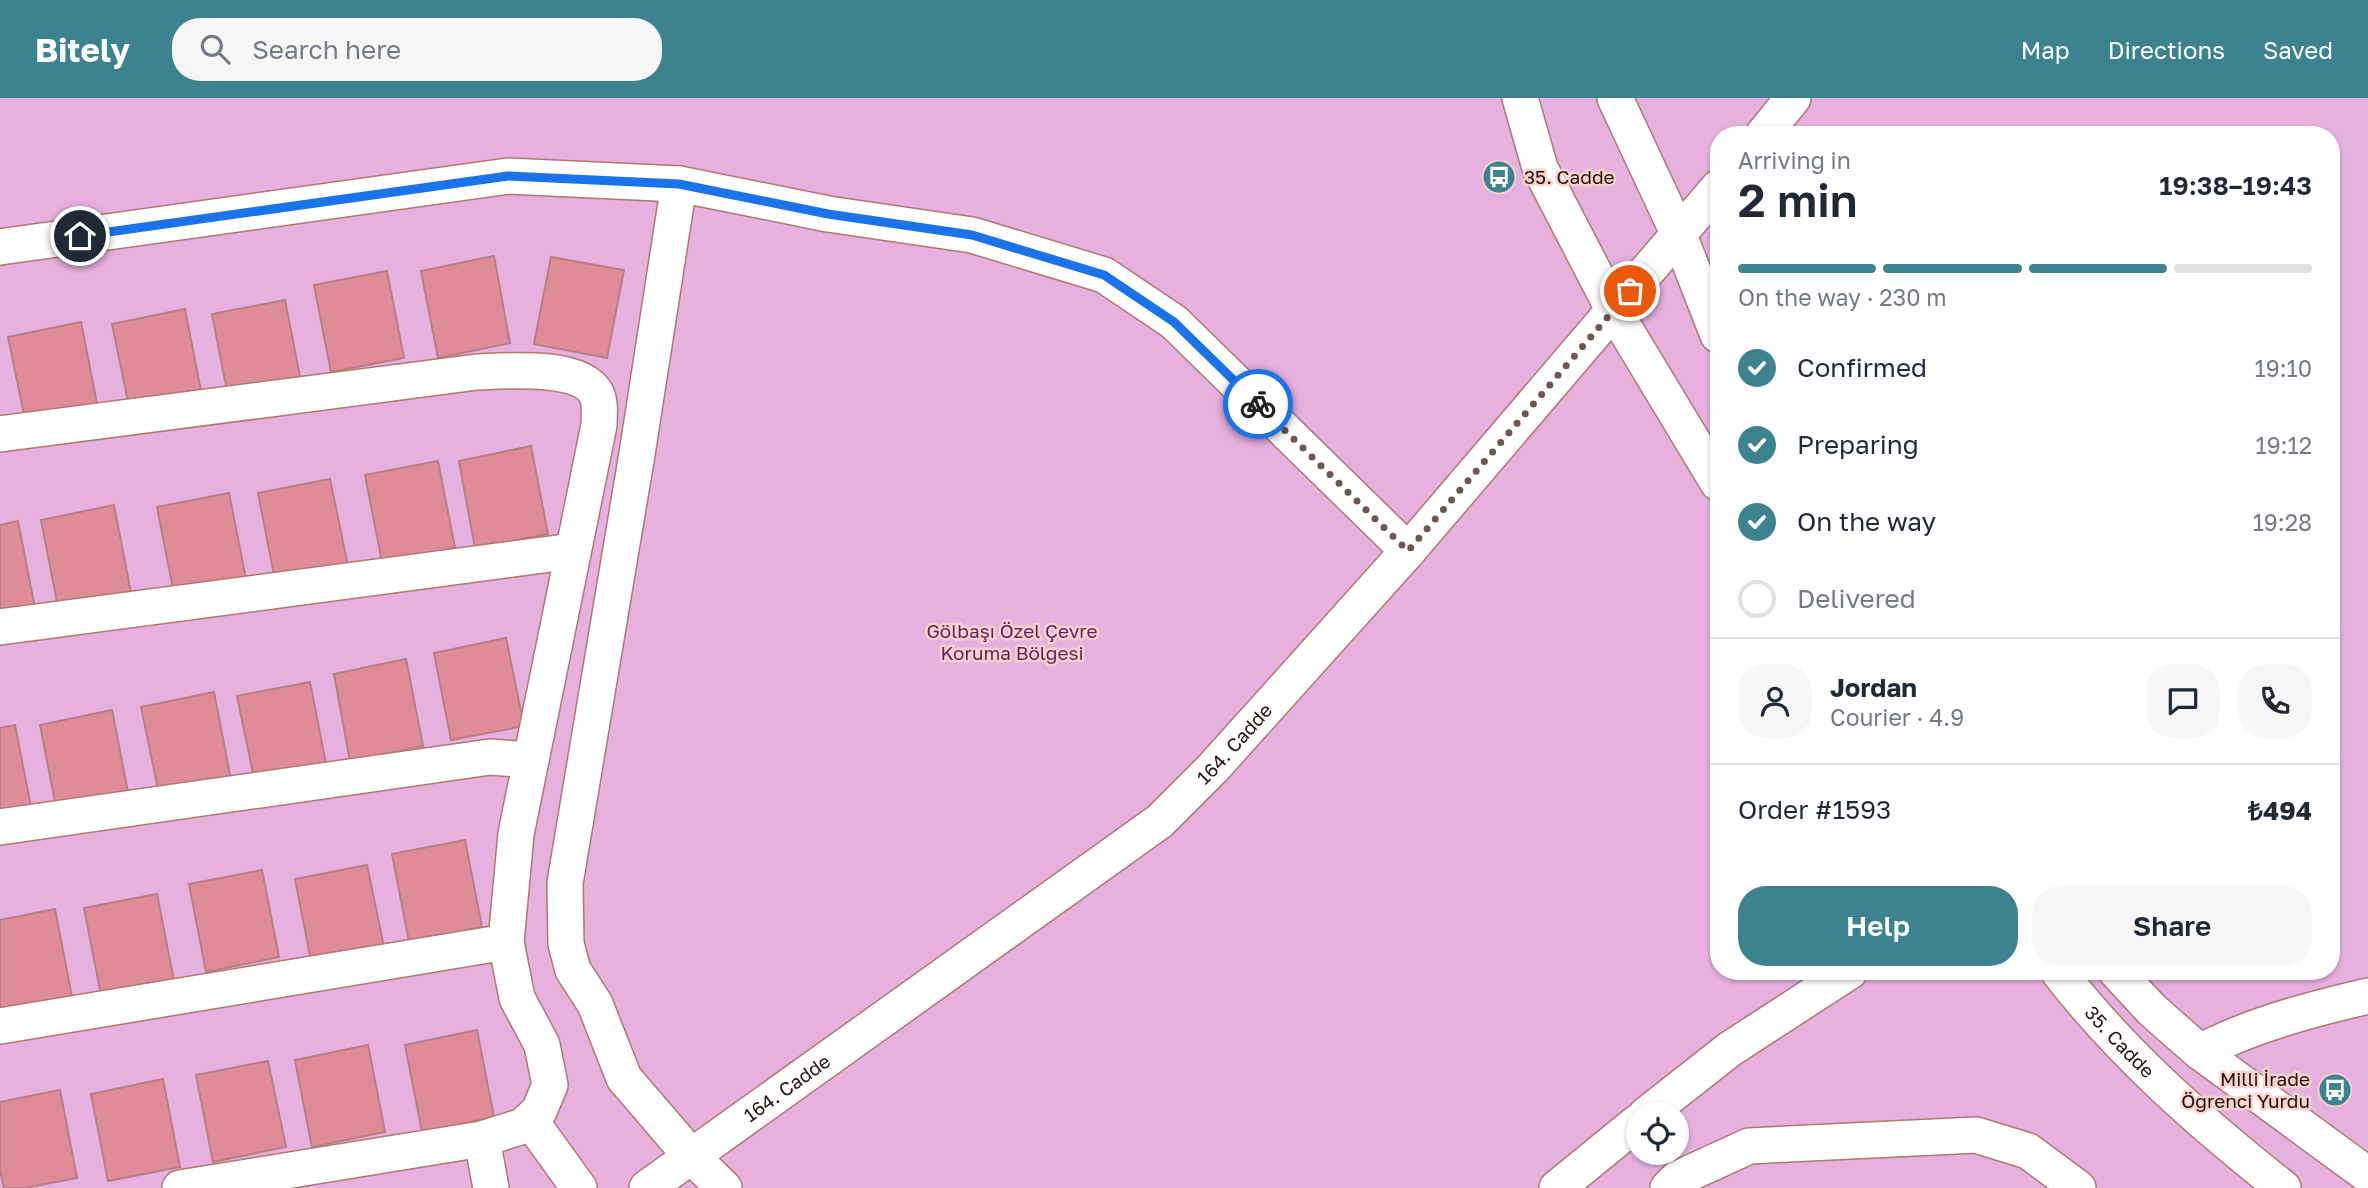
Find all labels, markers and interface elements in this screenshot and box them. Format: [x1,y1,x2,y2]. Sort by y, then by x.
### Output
search box [172,18,662,81]
text: Bitely [35,30,130,69]
icon: search [196,30,234,68]
text: Search here [252,34,401,65]
text: Map [2021,35,2070,64]
text: Directions [2108,35,2225,64]
text: Saved [2263,35,2333,64]
text: Arriving in [1738,146,1851,174]
bus stop icon: 35. Cadde [1480,158,1518,196]
place label: 35. Cadde [1524,165,1615,188]
text: 19:38–19:43 [2159,170,2312,201]
text: 2 min [1738,172,1858,227]
pin [50,206,110,266]
icon: home [61,217,99,255]
pin [1600,261,1660,321]
icon: bag [1611,272,1649,310]
text: On the way · 230 m [1738,283,1947,311]
icon: check [1738,349,1776,387]
text: Confirmed [1797,352,1927,383]
text: 19:10 [2255,354,2312,382]
courier [1223,369,1293,439]
icon: bike [1239,385,1277,423]
icon: check [1738,426,1776,464]
text: Preparing [1797,429,1919,460]
text: 19:12 [2256,431,2312,459]
icon: check [1738,503,1776,541]
text: On the way [1797,506,1936,537]
text: 19:28 [2253,508,2312,536]
text: Delivered [1797,583,1916,614]
park label: Gölbaşı Özel Çevre Koruma Bölgesi [926,619,1098,664]
button: person [1738,664,1812,738]
button: chat [2146,664,2220,738]
button: phone [2238,664,2312,738]
text: Jordan [1830,672,1917,703]
street label: 164. Cadde [1192,698,1276,789]
text: Courier · 4.9 [1830,703,1964,731]
text: Order #1593 [1738,794,1891,825]
text: ₺494 [2248,795,2312,826]
button: Help [1738,886,2018,966]
button: Share [2032,886,2312,966]
street label: 35. Cadde [2081,1001,2160,1082]
street label: 164. Cadde [739,1049,834,1126]
place label: Milli İrade Öğrenci Yurdu [2181,1067,2310,1112]
bus stop icon: Milli İrade Öğrenci Yurdu [2316,1071,2354,1109]
map controls [1626,1102,1689,1165]
button: locate [1626,1102,1689,1165]

